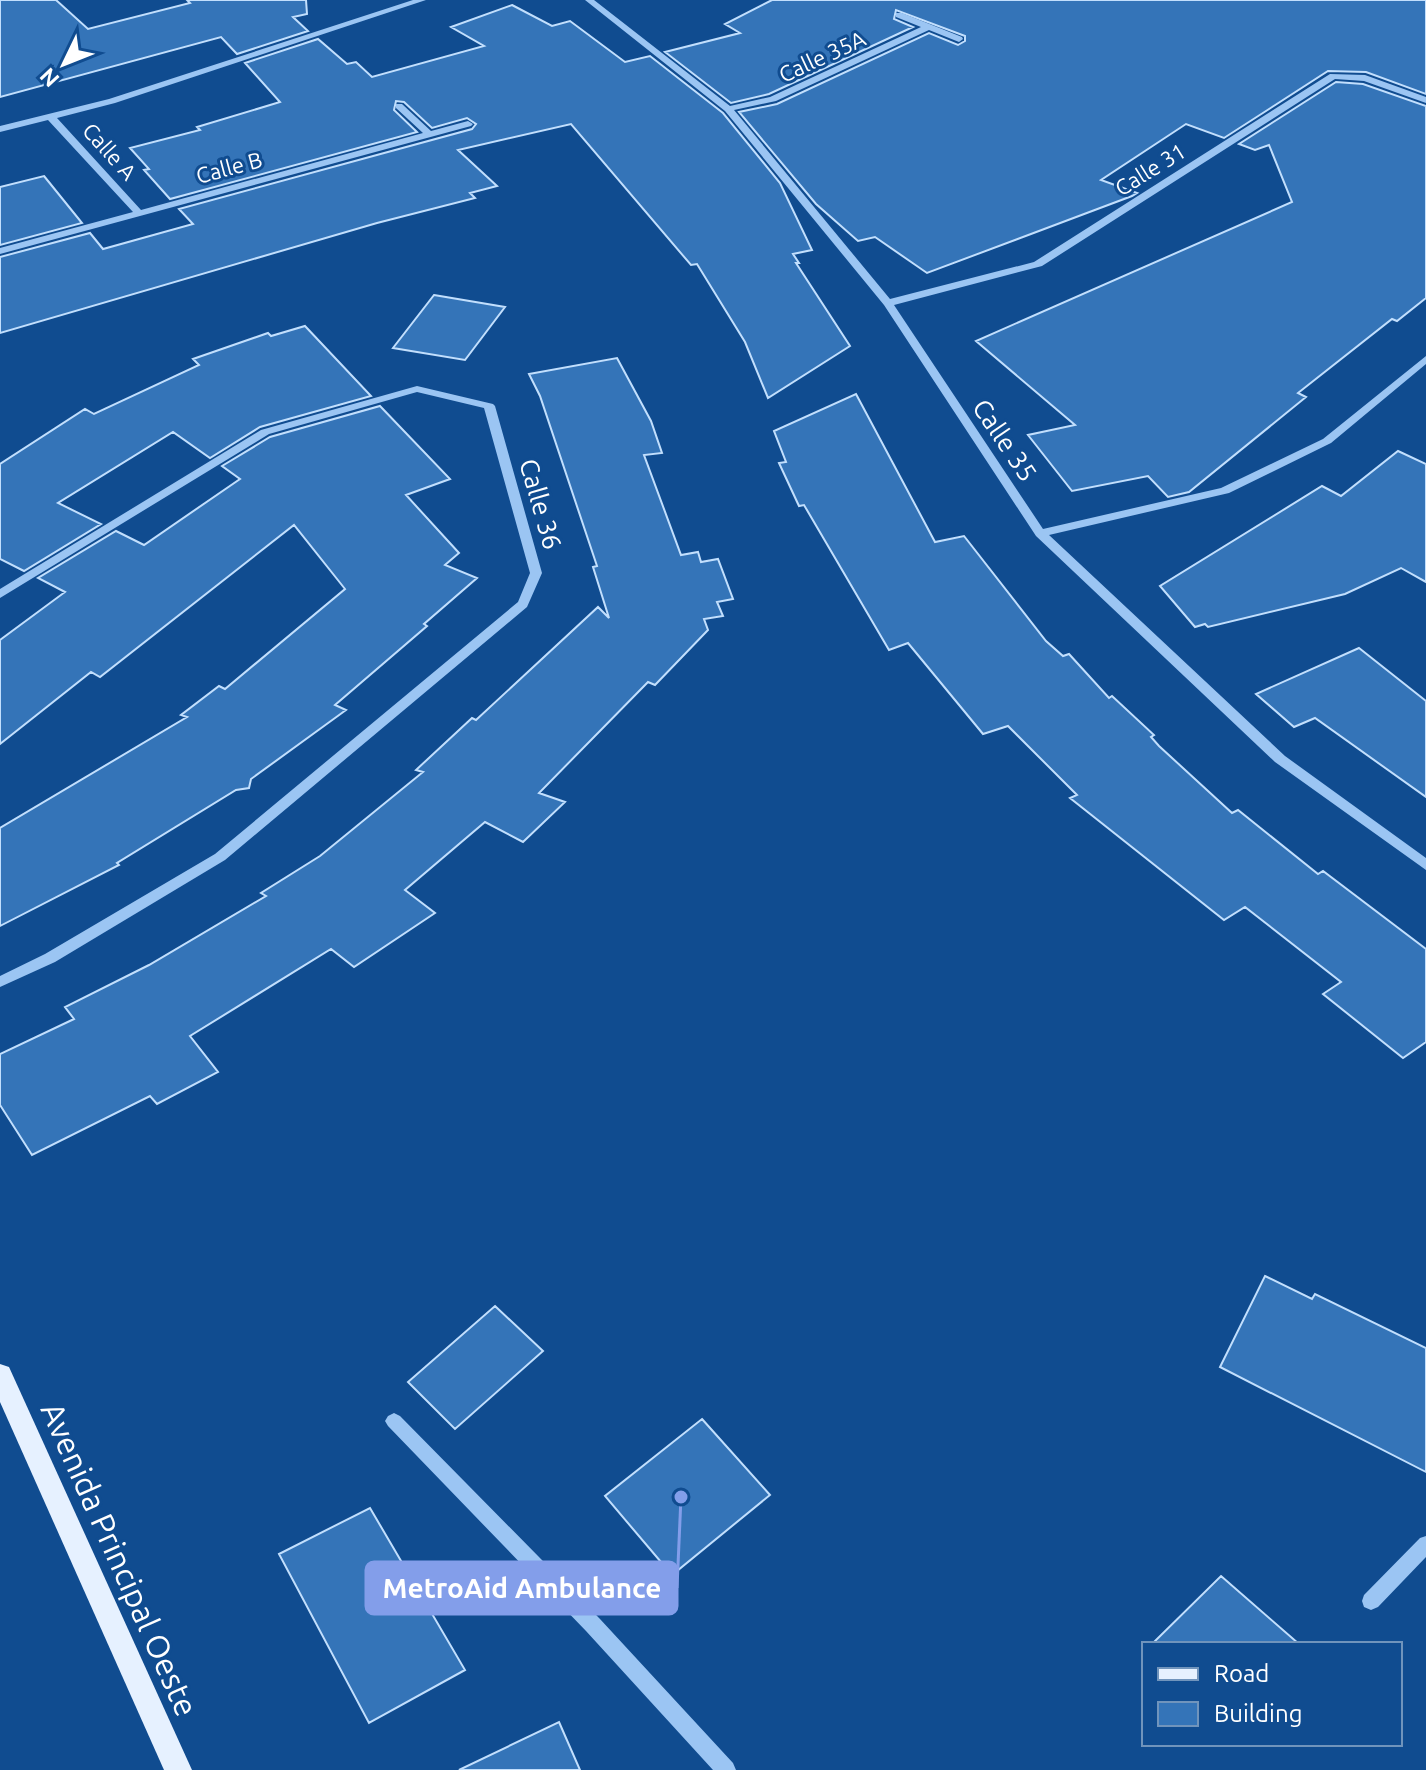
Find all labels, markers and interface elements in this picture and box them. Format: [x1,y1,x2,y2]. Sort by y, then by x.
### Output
north arrow [24,24,104,104]
street label: Calle 35A [775,25,870,87]
text: N [34,63,64,93]
street label: Calle A [78,117,142,185]
street label: Calle 31 [1110,138,1190,200]
street label: Calle B [193,146,265,188]
street label: Calle 35 [967,394,1043,486]
street label: Calle 36 [514,455,568,553]
street label: Avenida Principal Oeste [34,1397,206,1721]
callout: MetroAid Ambulance [366,1562,677,1614]
text: MetroAid Ambulance [383,1572,661,1603]
legend [1142,1642,1402,1746]
text: Road [1214,1660,1269,1687]
text: Building [1214,1700,1302,1727]

